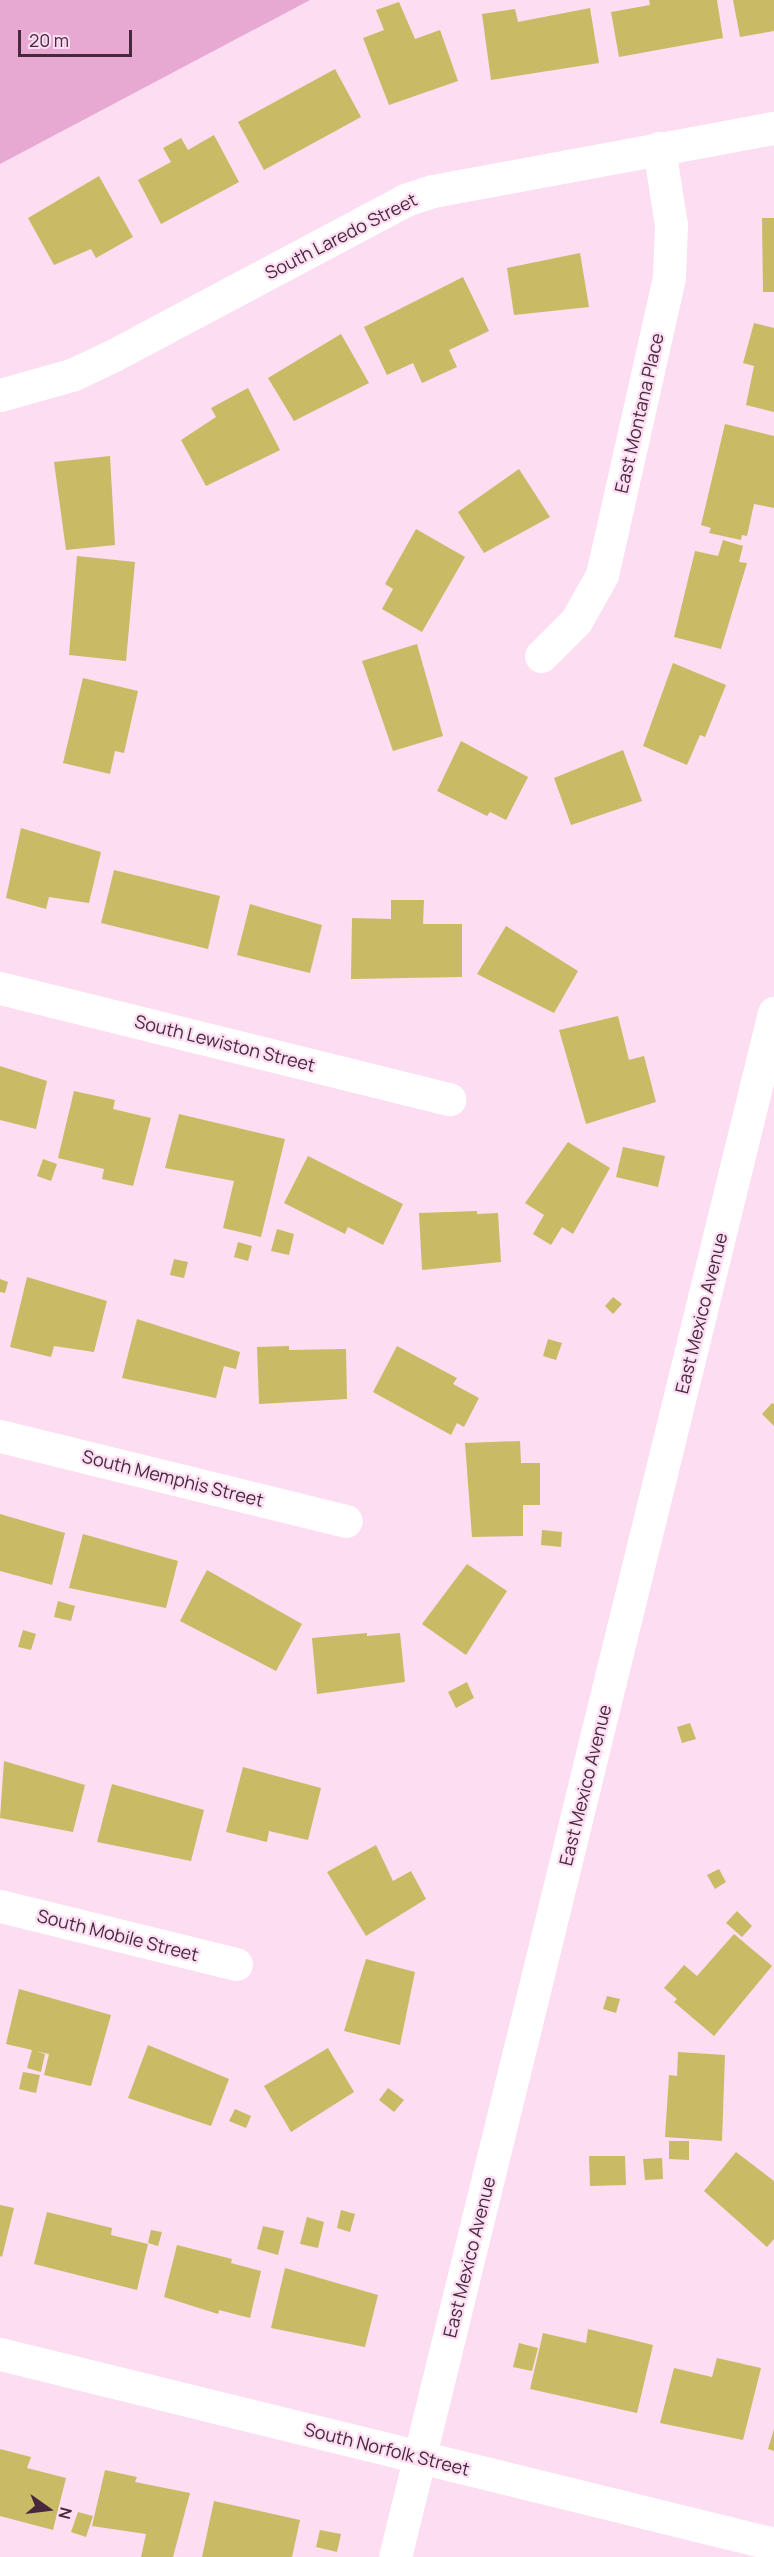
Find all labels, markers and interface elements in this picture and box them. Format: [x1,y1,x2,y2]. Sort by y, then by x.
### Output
scale bar [21,18,135,56]
text: 20 m [29,28,69,52]
street label: South Laredo Street [261,188,421,284]
street label: East Montana Place [610,331,668,495]
street label: South Lewiston Street [132,1010,318,1076]
street label: East Mexico Avenue [671,1230,731,1396]
street label: South Memphis Street [80,1445,266,1511]
street label: East Mexico Avenue [555,1702,615,1868]
street label: South Mobile Street [35,1904,201,1966]
street label: East Mexico Avenue [439,2174,499,2340]
street label: South Norfolk Street [302,2418,472,2480]
north arrow [18,2479,78,2539]
text: N [53,2505,78,2522]

